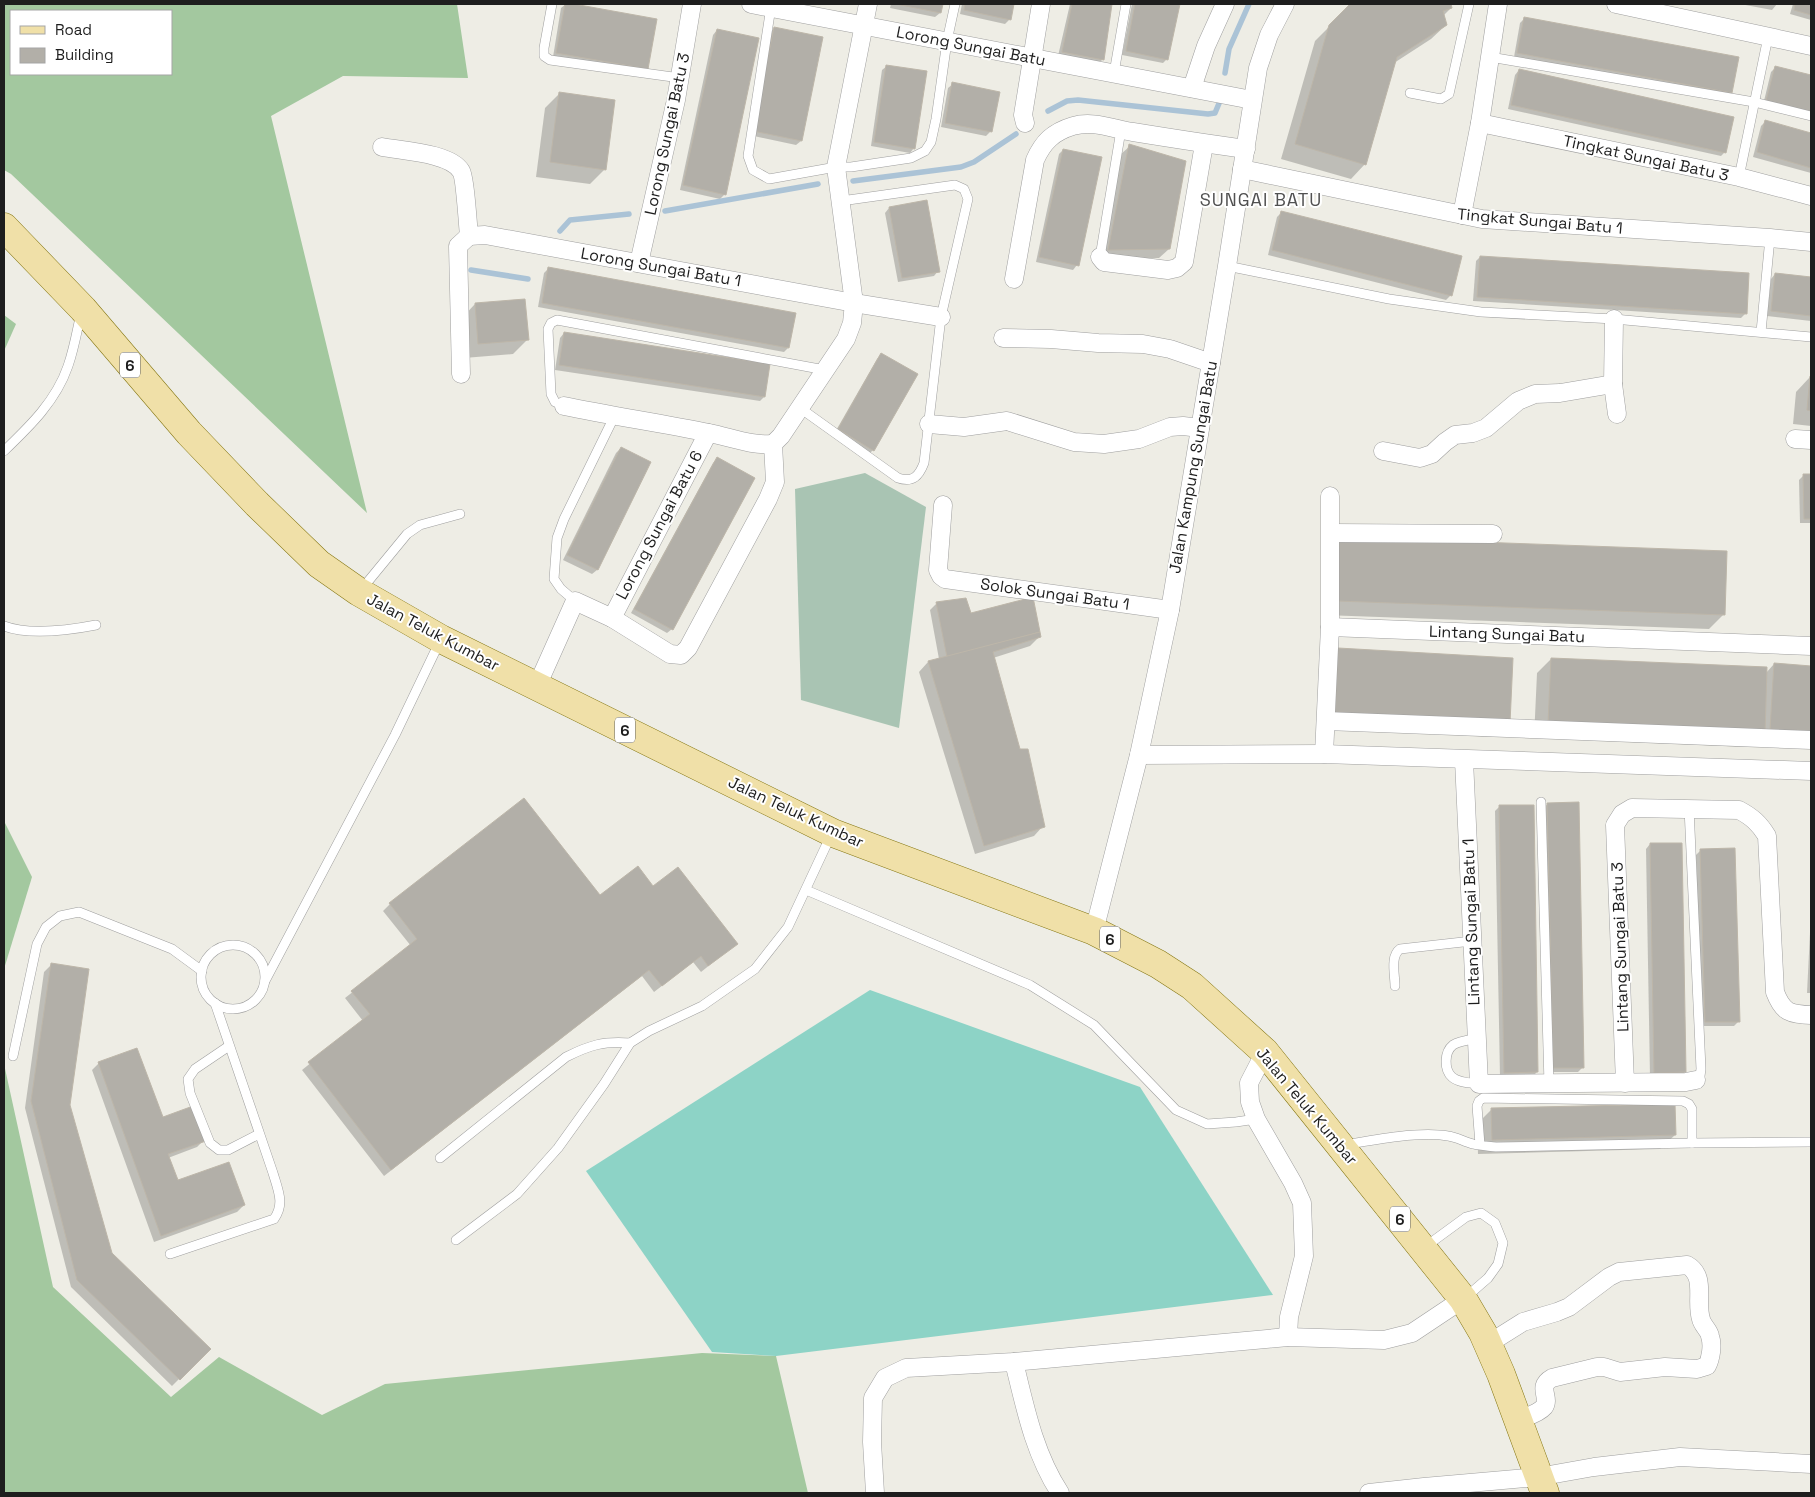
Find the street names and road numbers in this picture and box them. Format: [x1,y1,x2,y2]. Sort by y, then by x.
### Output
street label: Lorong Sungai Batu [895,21,1047,71]
street label: Lorong Sungai Batu 3 [640,51,694,217]
street label: Tingkat Sungai Batu 3 [1561,130,1731,186]
street label: Tingkat Sungai Batu 1 [1456,203,1624,239]
street label: Lorong Sungai Batu 1 [579,243,743,291]
road number: 6 [120,352,140,378]
street label: Jalan Kampung Sungai Batu [1164,359,1222,575]
street label: Lorong Sungai Batu 6 [611,447,707,603]
street label: Solok Sungai Batu 1 [979,573,1131,615]
street label: Jalan Teluk Kumbar [363,588,503,676]
street label: Lintang Sungai Batu [1429,621,1585,647]
road number: 6 [615,718,635,742]
street label: Jalan Teluk Kumbar [725,771,867,853]
street label: Lintang Sungai Batu 1 [1458,838,1484,1006]
street label: Lintang Sungai Batu 3 [1607,862,1633,1032]
road number: 6 [1100,926,1120,952]
street label: Jalan Teluk Kumbar [1252,1043,1362,1169]
road number: 6 [1390,1206,1410,1232]

